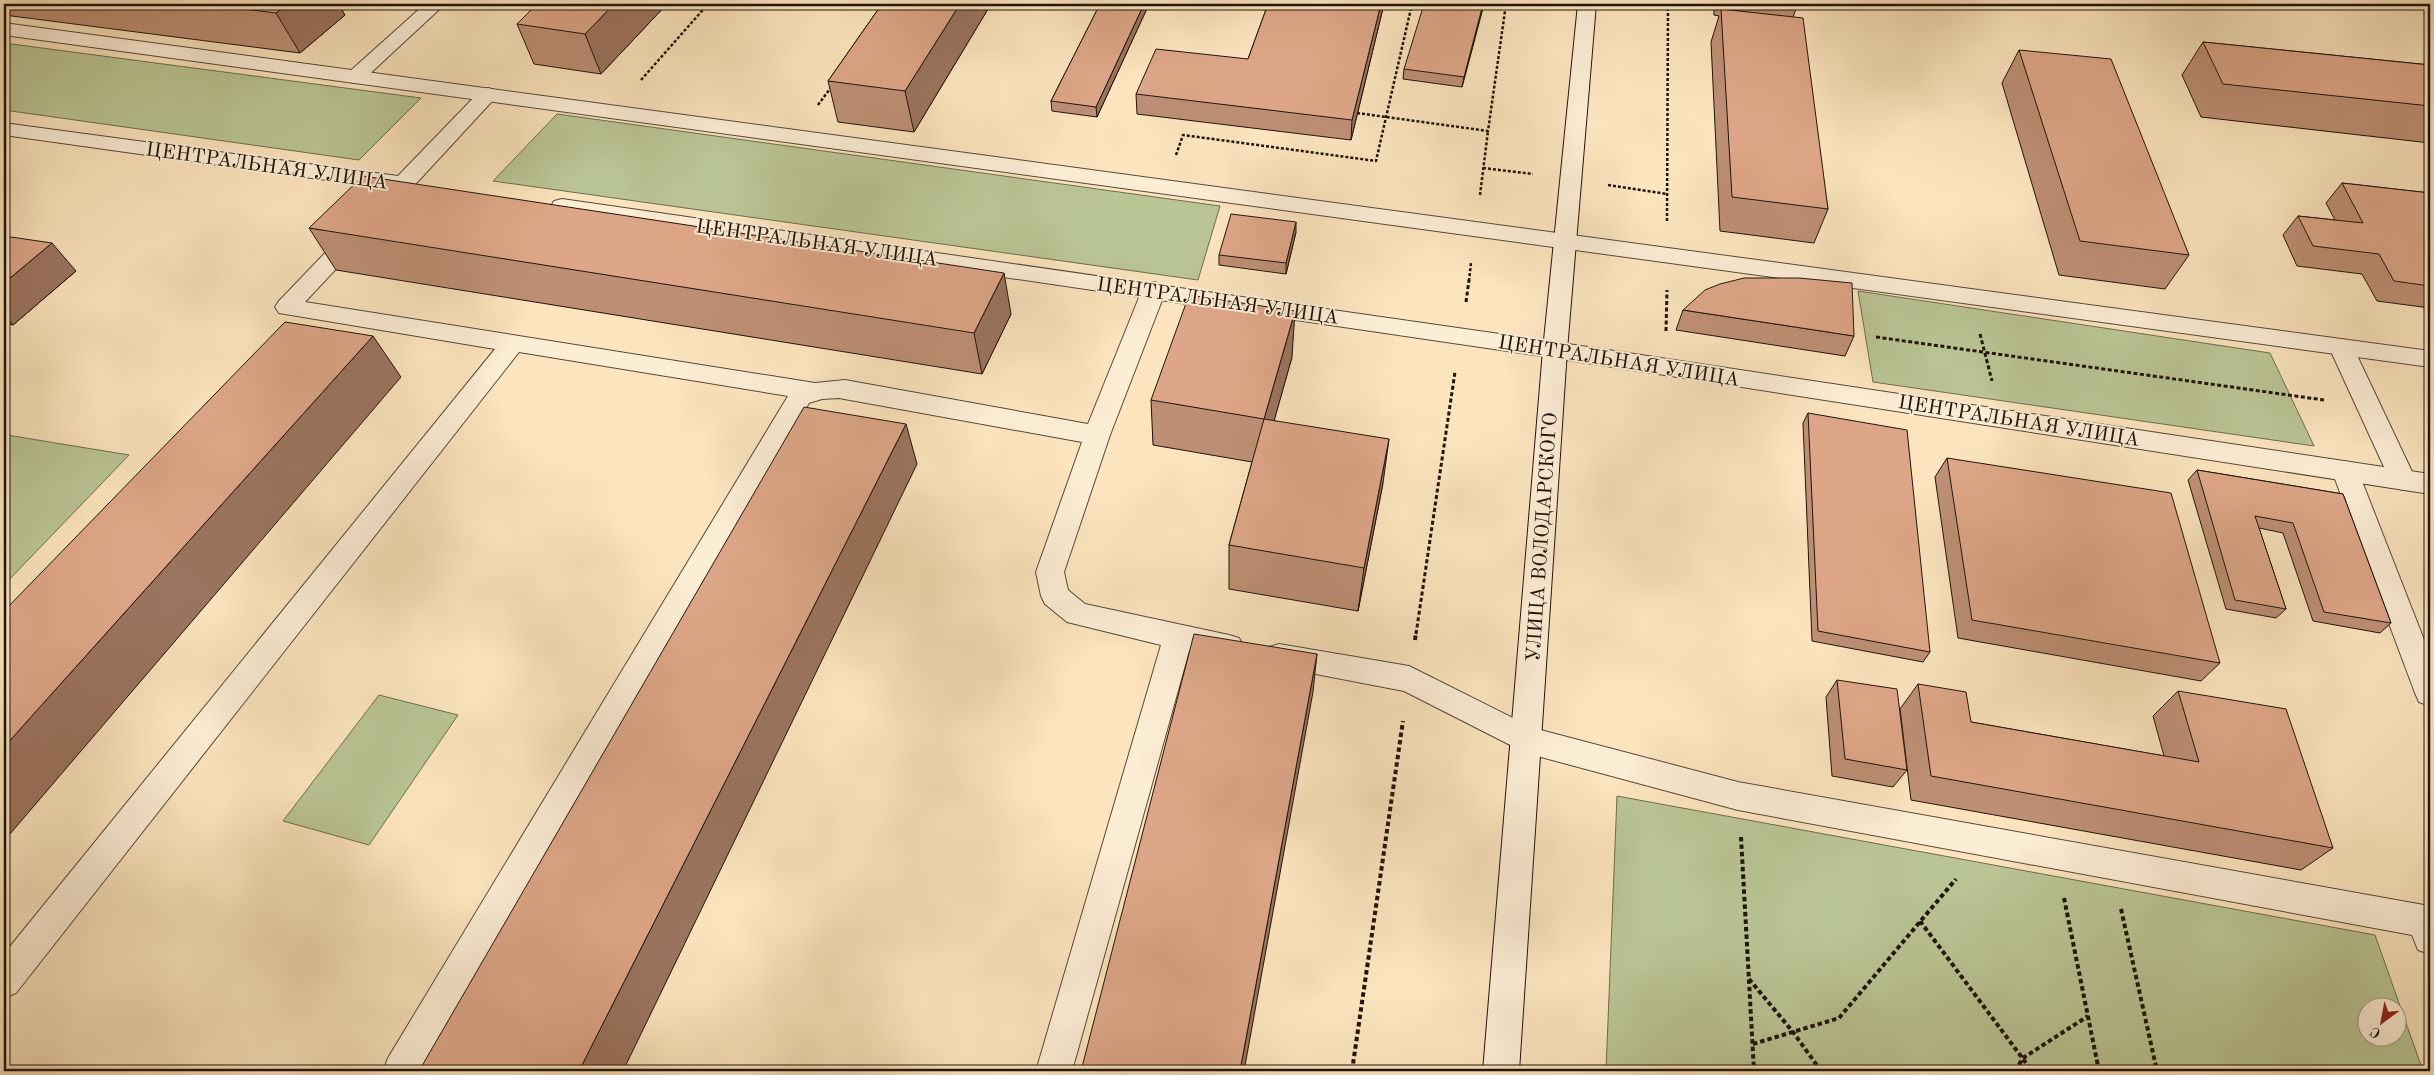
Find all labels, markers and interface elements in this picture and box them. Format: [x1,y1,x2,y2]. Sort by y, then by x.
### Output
street label: ЦЕНТРАЛЬНАЯ УЛИЦА [144,140,389,194]
street label: ЦЕНТРАЛЬНАЯ УЛИЦА [694,217,939,271]
street label: ЦЕНТРАЛЬНАЯ УЛИЦА [1095,275,1340,329]
street label: ЦЕНТРАЛЬНАЯ УЛИЦА [1497,333,1741,391]
street label: ЦЕНТРАЛЬНАЯ УЛИЦА [1897,393,2141,451]
street label: УЛИЦА ВОЛОДАРСКОГО [1524,412,1562,663]
north arrow [2356,998,2406,1048]
text: С [2368,1024,2383,1041]

